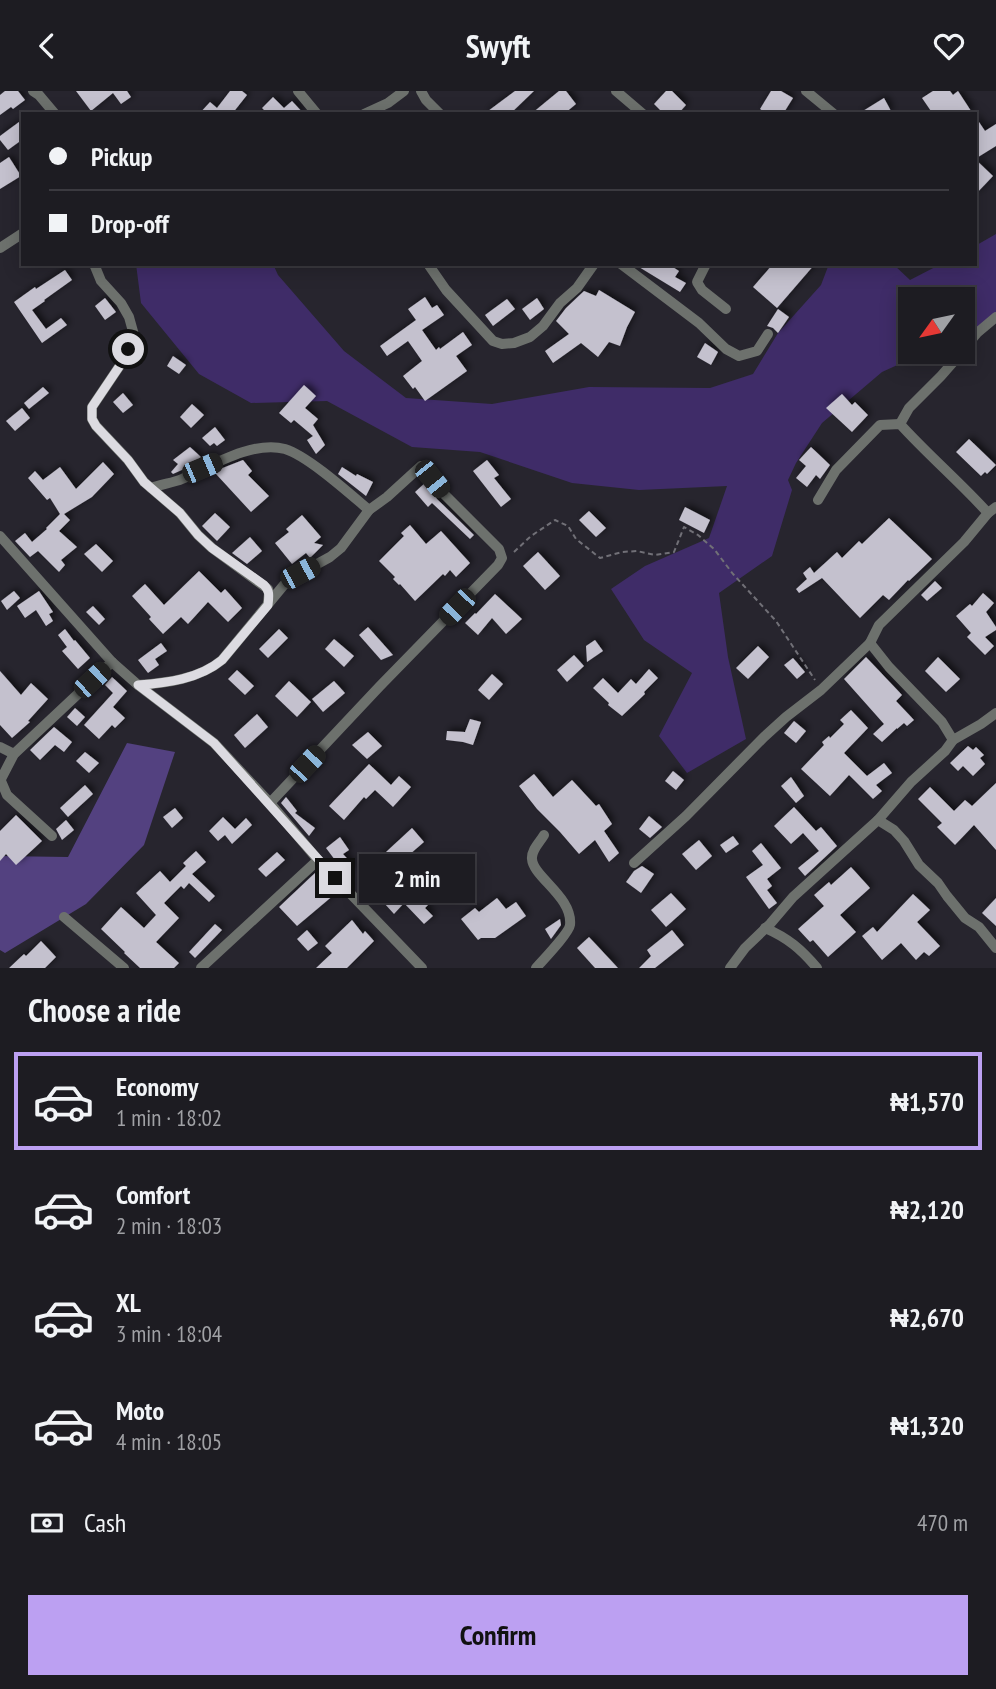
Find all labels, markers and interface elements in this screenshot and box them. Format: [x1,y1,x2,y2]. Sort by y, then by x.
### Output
text: Swyft [466,25,530,67]
icon: back [28,27,66,65]
icon: heart [930,27,968,65]
text: Pickup [91,140,152,173]
text: Drop-off [91,207,169,240]
north arrow [898,287,975,364]
map controls [898,287,975,364]
route start [112,333,144,365]
car [179,450,226,486]
car [411,456,454,502]
car [277,554,324,592]
car [435,585,480,629]
car [70,658,115,702]
car [285,741,330,787]
callout: 2 min [360,853,475,903]
route end [319,862,351,894]
text: 2 min [394,864,440,893]
text: Choose a ride [28,989,181,1031]
icon: car [32,1070,95,1133]
text: Economy [116,1070,198,1103]
text: ₦1,570 [890,1085,964,1118]
text: 1 min · 18:02 [116,1103,222,1132]
icon: car [32,1178,95,1241]
text: Comfort [116,1178,190,1211]
text: ₦2,120 [890,1193,964,1226]
text: 2 min · 18:03 [116,1211,222,1240]
icon: car [32,1286,95,1349]
text: XL [116,1286,141,1319]
text: ₦2,670 [890,1301,964,1334]
text: 3 min · 18:04 [116,1319,222,1348]
icon: car [32,1394,95,1457]
text: Moto [116,1394,164,1427]
text: ₦1,320 [890,1409,964,1442]
text: 4 min · 18:05 [116,1427,222,1456]
icon: cash [28,1504,66,1542]
text: Cash [84,1506,126,1539]
text: 470 m [917,1508,968,1537]
button: Confirm [28,1595,968,1675]

